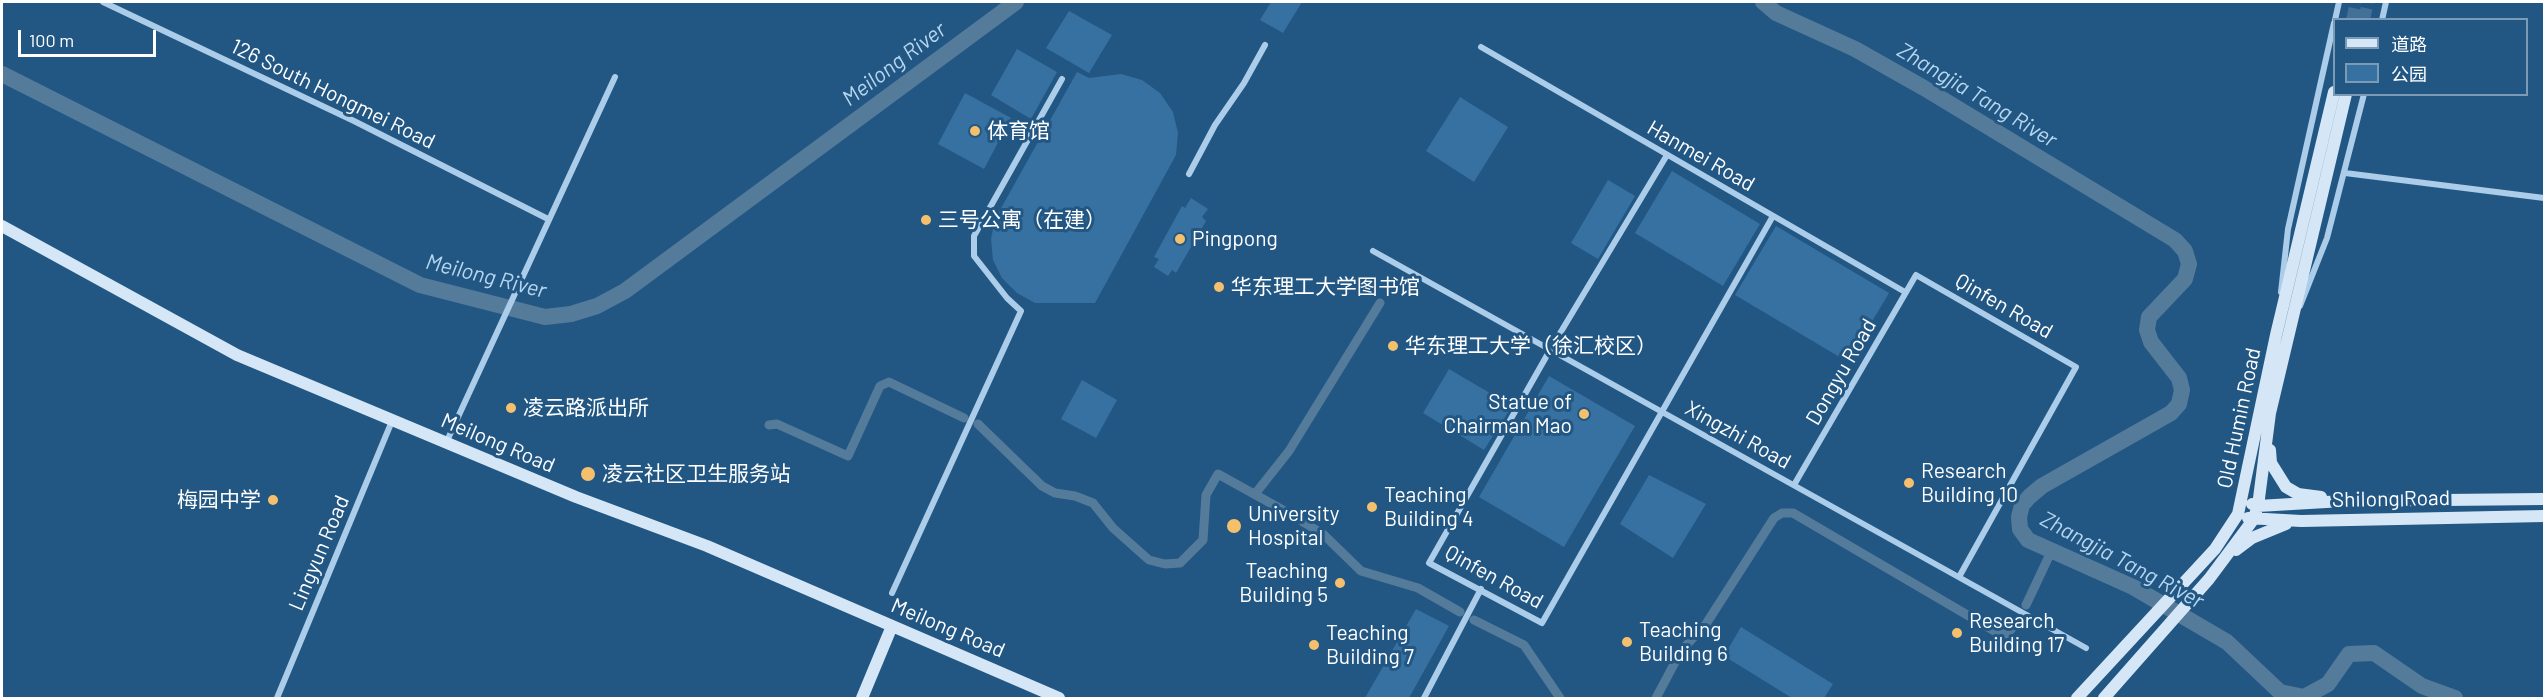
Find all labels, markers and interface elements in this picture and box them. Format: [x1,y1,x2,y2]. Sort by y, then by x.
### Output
water label: Meilong River [837,16,951,112]
scale bar [21,18,159,56]
legend [2333,18,2528,96]
text: 100 m [29,29,74,51]
text: 道路 [2391,33,2427,55]
street label: 126 South Hongmei Road [227,34,439,154]
water label: Zhangjia Tang River [1892,37,2062,153]
text: 公园 [2391,63,2427,85]
street label: Hanmei Road [1643,115,1759,197]
place label: 体育馆 [987,118,1050,144]
marker: 体育馆 [968,124,982,138]
place label: 三号公寓（在建） [938,207,1106,233]
marker: 三号公寓（在建） [919,213,933,227]
place label: Pingpong [1192,226,1278,252]
marker: Pingpong [1173,232,1187,246]
water label: Meilong River [423,248,549,304]
street label: Qinfen Road [1951,268,2057,344]
place label: 华东理工大学图书馆 [1231,274,1420,300]
marker: 华东理工大学图书馆 [1212,280,1226,294]
street label: Dongyu Road [1800,314,1882,430]
place label: 华东理工大学（徐汇校区） [1405,333,1657,359]
marker: 华东理工大学（徐汇校区） [1386,339,1400,353]
street label: Old Humin Road [2212,345,2266,491]
place label: Statue of Chairman Mao [1443,389,1572,439]
place label: 凌云路派出所 [523,395,649,421]
street label: Xingzhi Road [1681,396,1795,474]
marker: 凌云路派出所 [504,401,518,415]
marker: Statue of Chairman Mao [1577,407,1591,421]
street label: Meilong Road [437,408,559,478]
place label: Research Building 10 [1921,458,2018,508]
place label: 凌云社区卫生服务站 [602,461,791,487]
marker: 凌云社区卫生服务站 [579,465,597,483]
marker: Research Building 10 [1902,476,1916,490]
place label: Teaching Building 4 [1384,482,1473,532]
street label: Shilong Road [2332,485,2450,513]
place label: 梅园中学 [177,487,261,513]
street label: Lingyun Road [283,492,355,614]
marker: 梅园中学 [266,493,280,507]
marker: Teaching Building 4 [1365,500,1379,514]
place label: University Hospital [1248,501,1339,551]
water label: Zhangjia Tang River [2036,506,2208,614]
marker: University Hospital [1225,517,1243,535]
street label: Qinfen Road [1440,540,1548,614]
place label: Teaching Building 5 [1239,558,1328,608]
marker: Teaching Building 5 [1333,576,1347,590]
street label: Meilong Road [887,593,1009,663]
place label: Research Building 17 [1969,608,2064,658]
place label: Teaching Building 6 [1639,617,1728,667]
place label: Teaching Building 7 [1326,620,1414,670]
marker: Research Building 17 [1950,626,1964,640]
marker: Teaching Building 6 [1620,635,1634,649]
marker: Teaching Building 7 [1307,638,1321,652]

